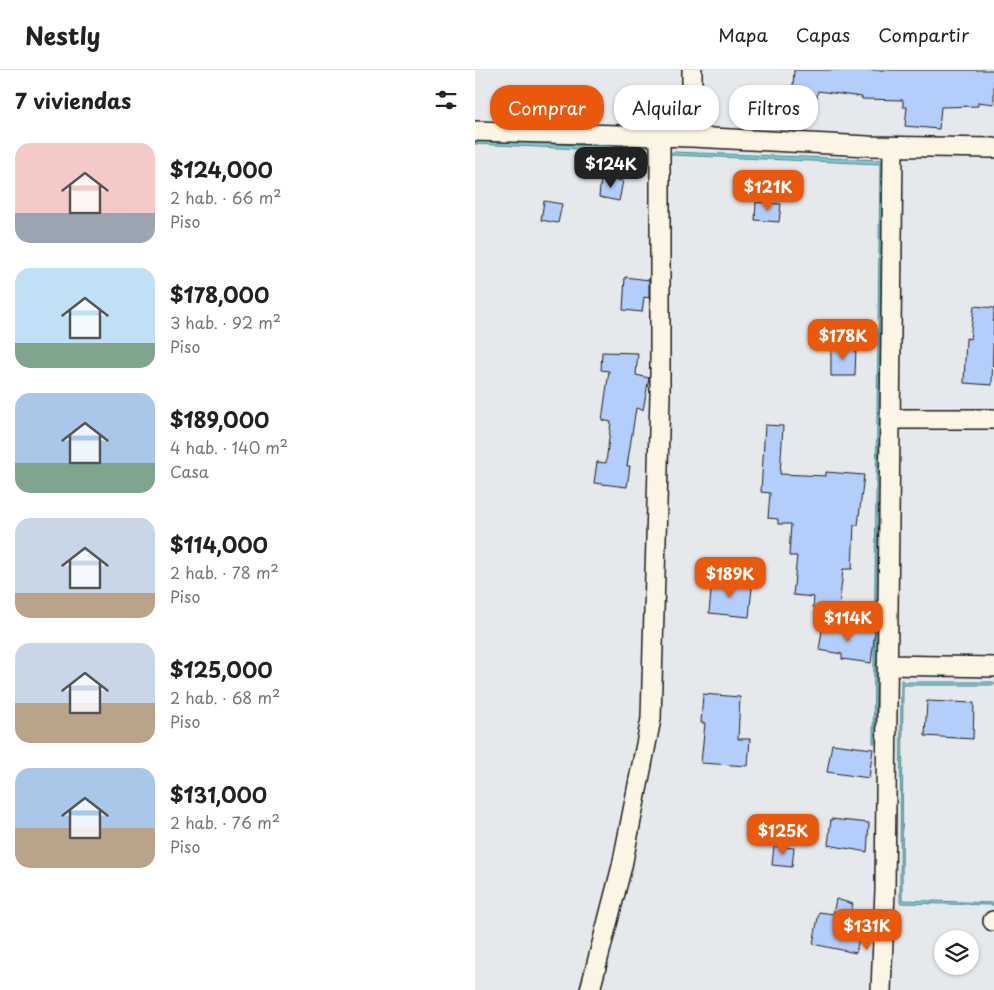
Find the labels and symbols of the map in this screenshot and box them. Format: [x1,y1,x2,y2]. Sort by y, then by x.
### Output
pin: $124K [576,146,646,189]
pin: $121K [733,170,803,212]
pin: $178K [808,318,878,361]
pin: $189K [695,556,765,599]
pin: $114K [813,600,883,643]
pin: $125K [748,814,818,856]
pin: $131K [832,908,902,951]

